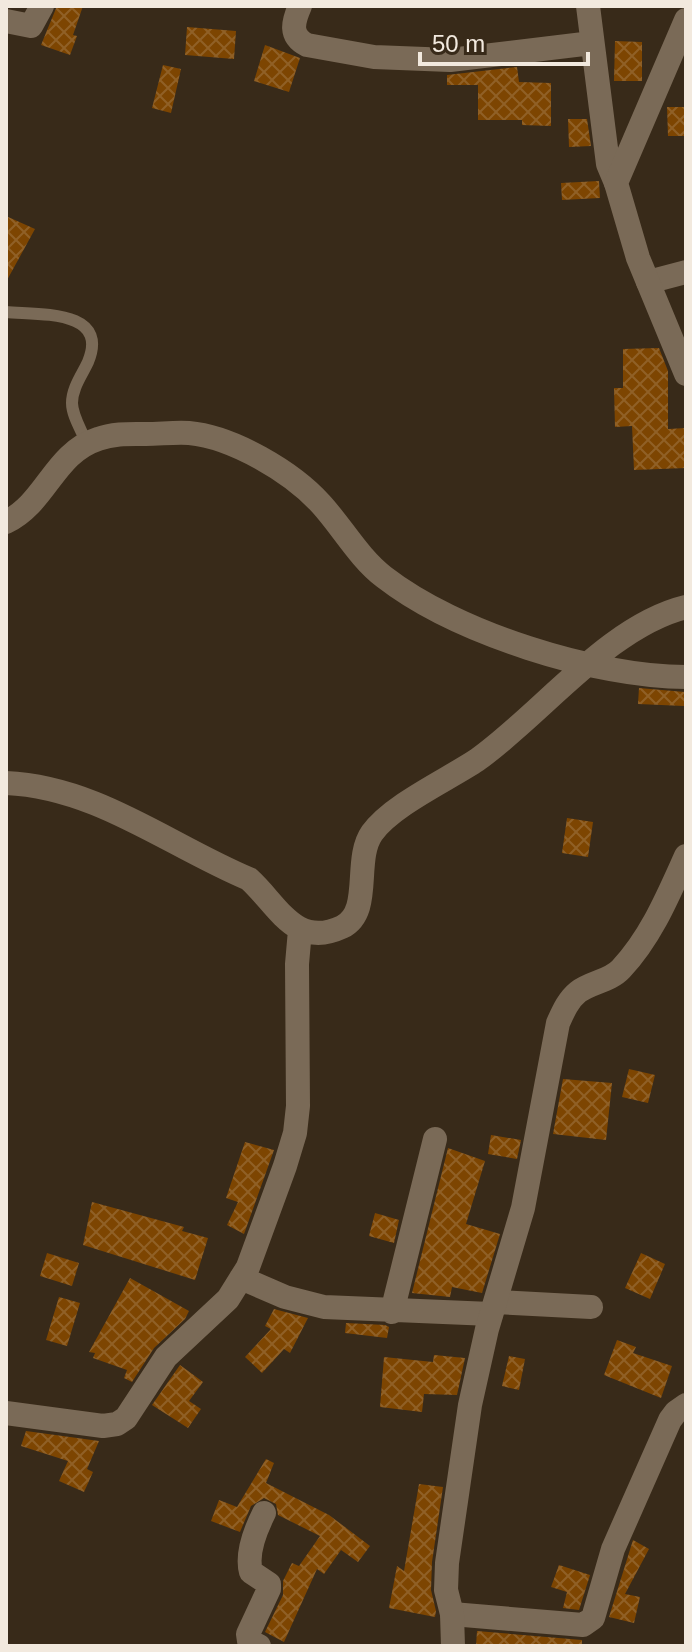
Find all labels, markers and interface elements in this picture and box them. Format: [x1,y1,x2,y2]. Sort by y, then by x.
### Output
scale bar [420,16,588,66]
text: 50 m [432,30,485,57]

